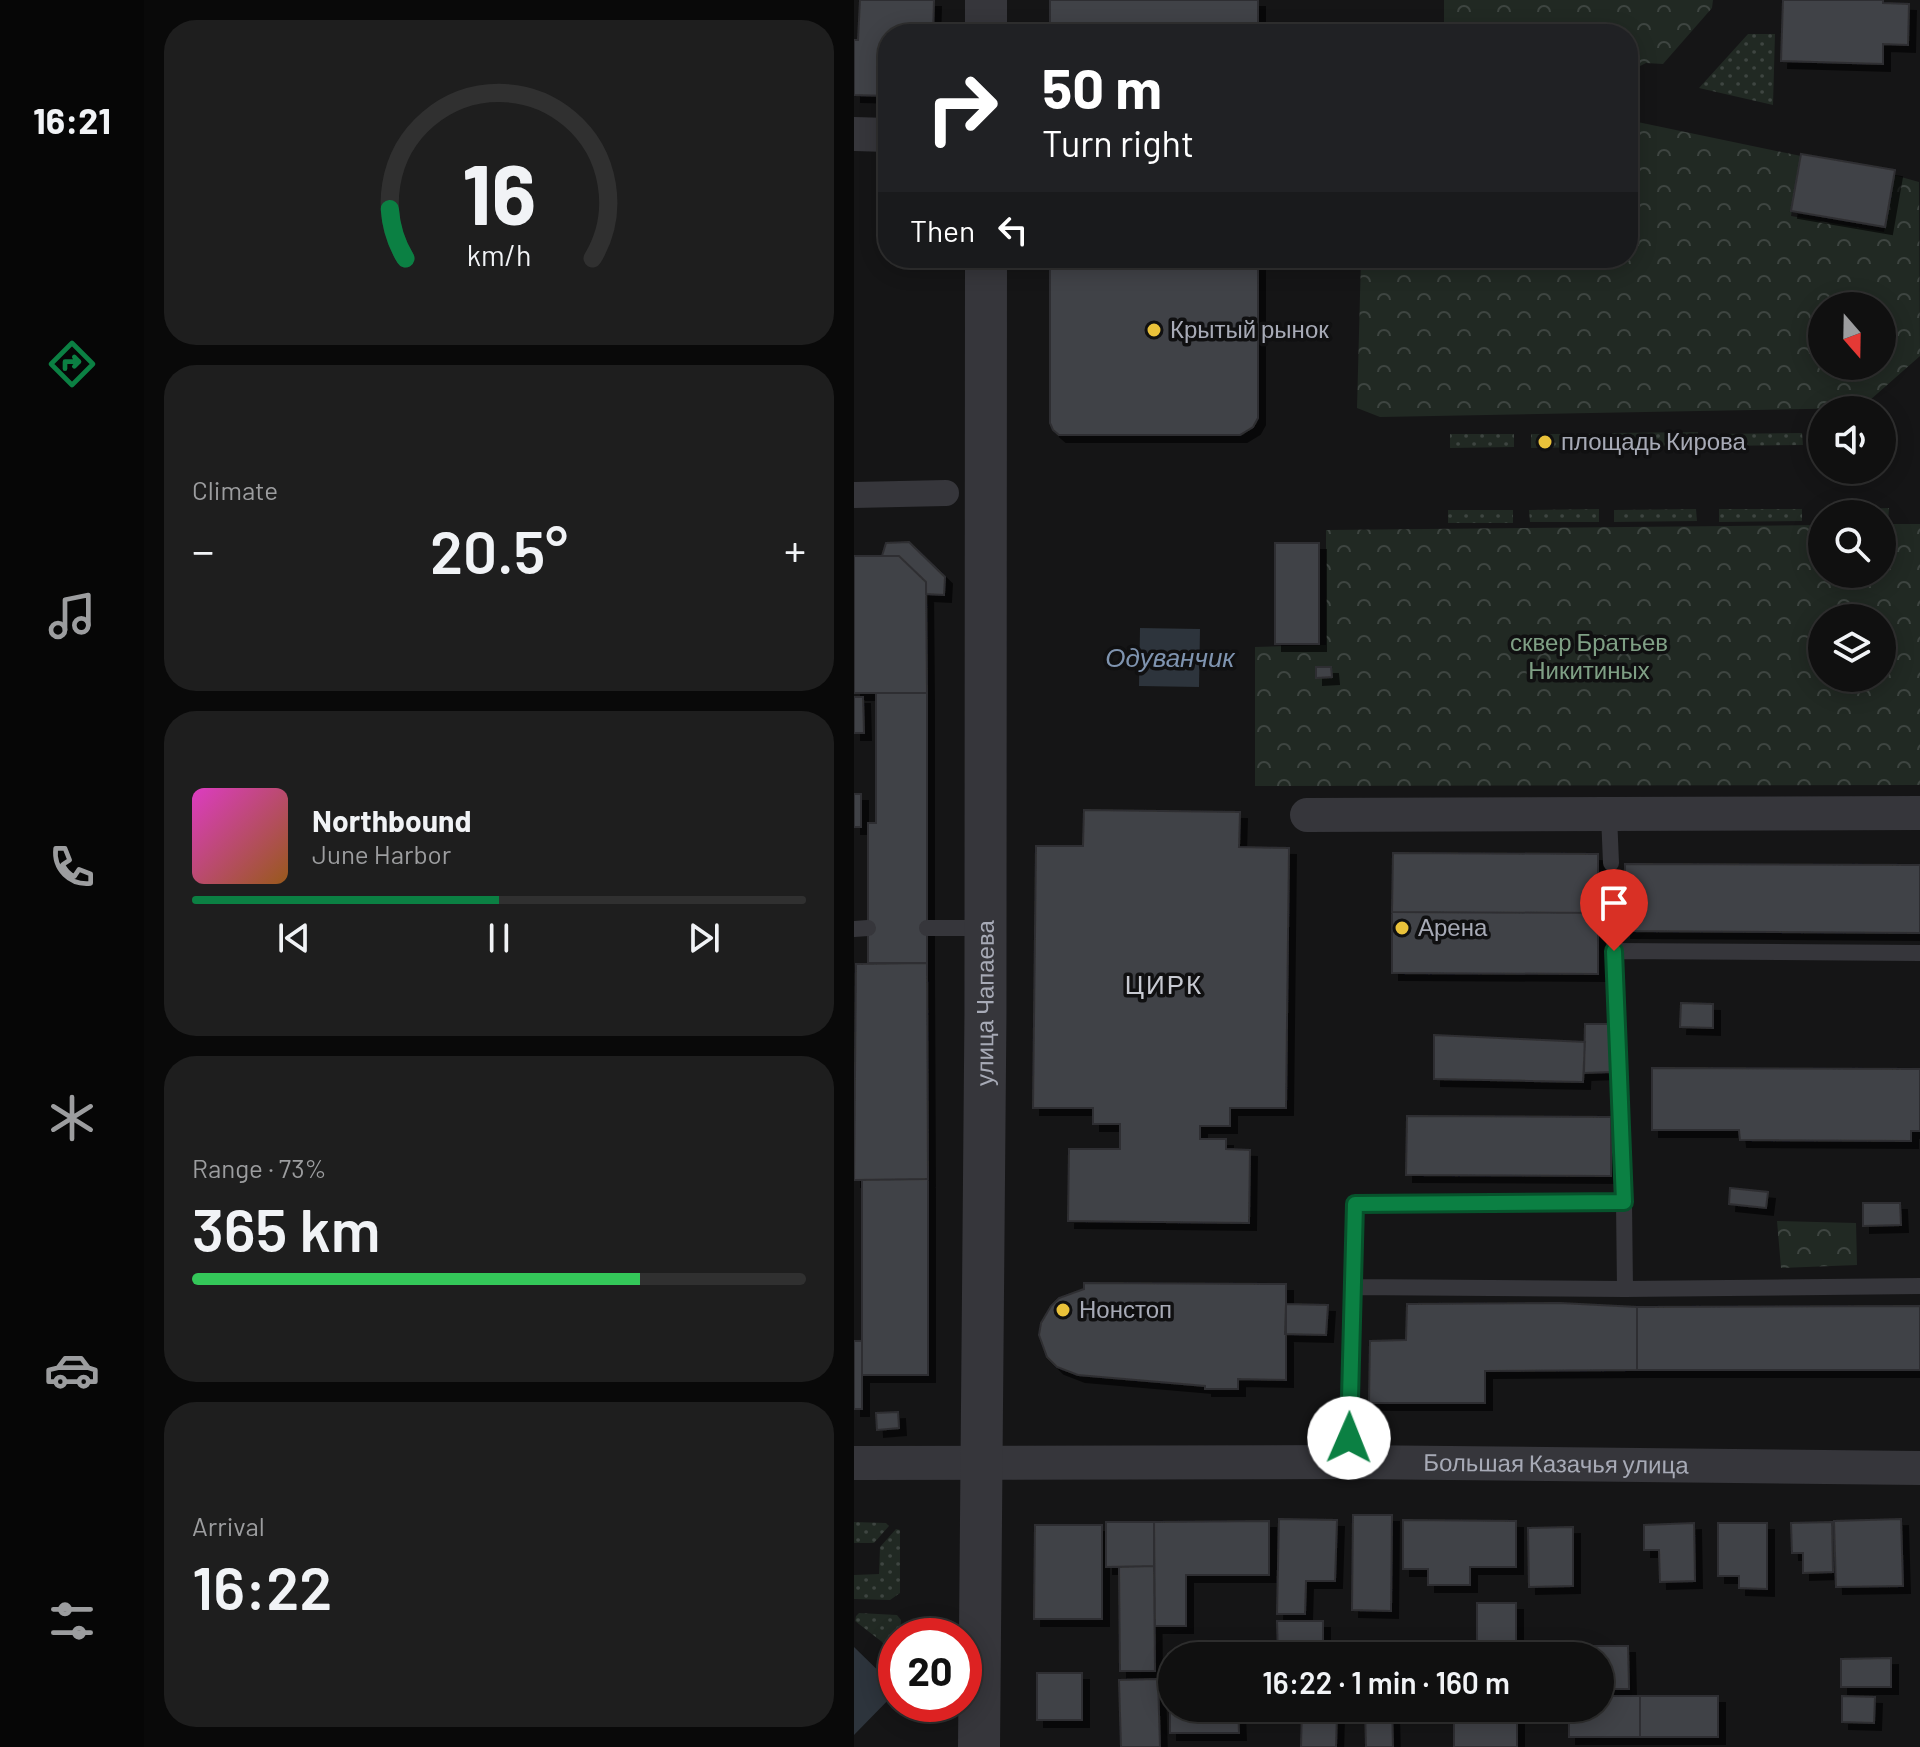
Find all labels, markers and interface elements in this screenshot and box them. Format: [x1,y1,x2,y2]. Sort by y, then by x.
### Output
text: 50 m [1042,53,1162,120]
icon: right [910,56,1014,160]
text: 16:21 [33,98,111,141]
text: Turn right [1042,121,1194,164]
text: 16 [462,141,536,241]
icon: left [991,208,1035,252]
text: Then [910,212,975,248]
text: km/h [467,237,531,272]
north arrow [1808,292,1896,380]
map controls [1808,292,1896,692]
place label: Крытый рынок [1170,314,1329,343]
marker: Крытый рынок [1145,321,1163,339]
icon: directions [44,336,100,392]
button: sound [1808,396,1896,484]
place label: площадь Кирова [1561,426,1747,455]
marker: площадь Кирова [1536,433,1554,451]
text: Climate [192,474,278,505]
button: search [1808,500,1896,588]
text: 20.5° [430,514,568,586]
text: − [192,523,214,576]
text: + [784,523,806,576]
icon: music [44,588,100,644]
button: layers [1808,604,1896,692]
park label: сквер Братьев Никитиных [1510,627,1668,684]
water label: Одуванчик [1105,641,1236,672]
text: Northbound [312,802,471,838]
text: June Harbor [312,838,451,869]
icon: phone [44,839,100,895]
pin [1580,869,1648,951]
icon: arrive [1592,881,1636,925]
place label: Арена [1418,912,1488,941]
icon: previous [272,916,316,960]
icon: pause [477,916,521,960]
icon: next [682,916,726,960]
street label: улица Чапаева [969,919,999,1086]
marker: Арена [1393,919,1411,937]
district label: ЦИРК [1125,968,1203,999]
icon: climate [44,1090,100,1146]
text: Range · 73% [192,1152,327,1183]
text: 365 km [192,1192,380,1264]
place label: Нонстоп [1079,1294,1172,1323]
marker: Нонстоп [1054,1301,1072,1319]
icon: car [44,1342,100,1398]
position arrow [1307,1396,1391,1480]
street label: Большая Казачья улица [1423,1447,1689,1479]
text: Arrival [192,1510,265,1541]
text: 16:22 [192,1550,332,1622]
icon: filters [44,1593,100,1649]
speed limit sign: 20 [878,1618,982,1722]
text: 16:22 · 1 min · 160 m [1262,1664,1510,1700]

